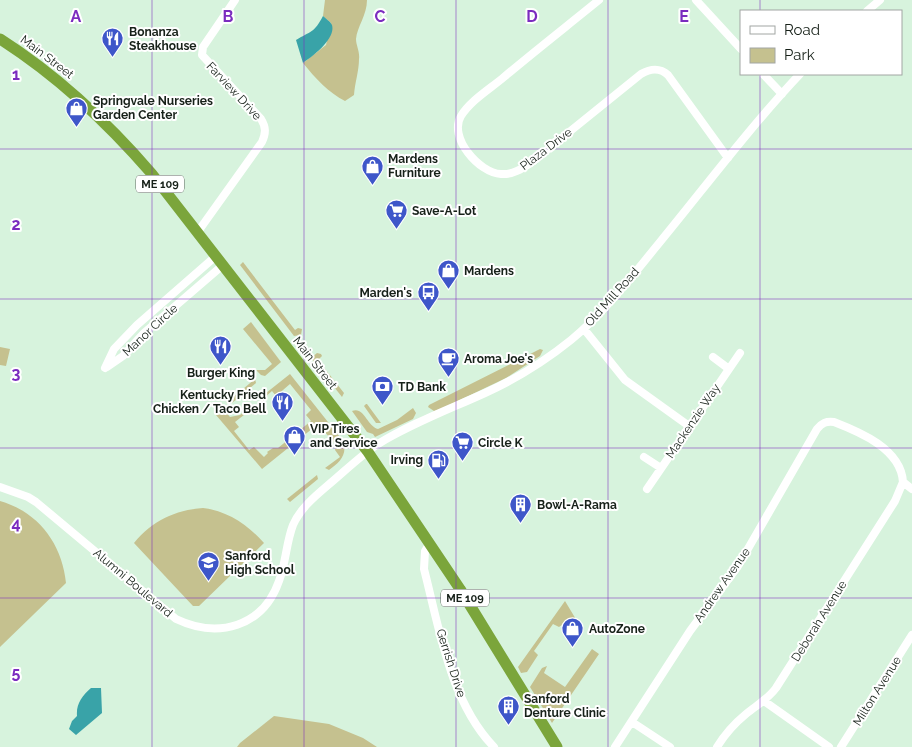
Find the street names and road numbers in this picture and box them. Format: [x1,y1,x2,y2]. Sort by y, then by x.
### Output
street label: Main Street [18,32,76,82]
street label: Farview Drive [204,59,264,123]
street label: Plaza Drive [517,125,575,173]
road number: ME 109 [136,175,184,192]
street label: Old Mill Road [582,265,642,329]
street label: Manor Circle [120,301,180,359]
street label: Main Street [290,334,340,392]
street label: Mackenzie Way [663,381,723,461]
street label: Andrew Avenue [691,545,753,625]
street label: Alumni Boulevard [91,546,175,620]
street label: Deborah Avenue [789,578,849,664]
road number: ME 109 [441,590,489,606]
street label: Gerrish Drive [433,627,469,699]
street label: Milton Avenue [850,654,904,728]

